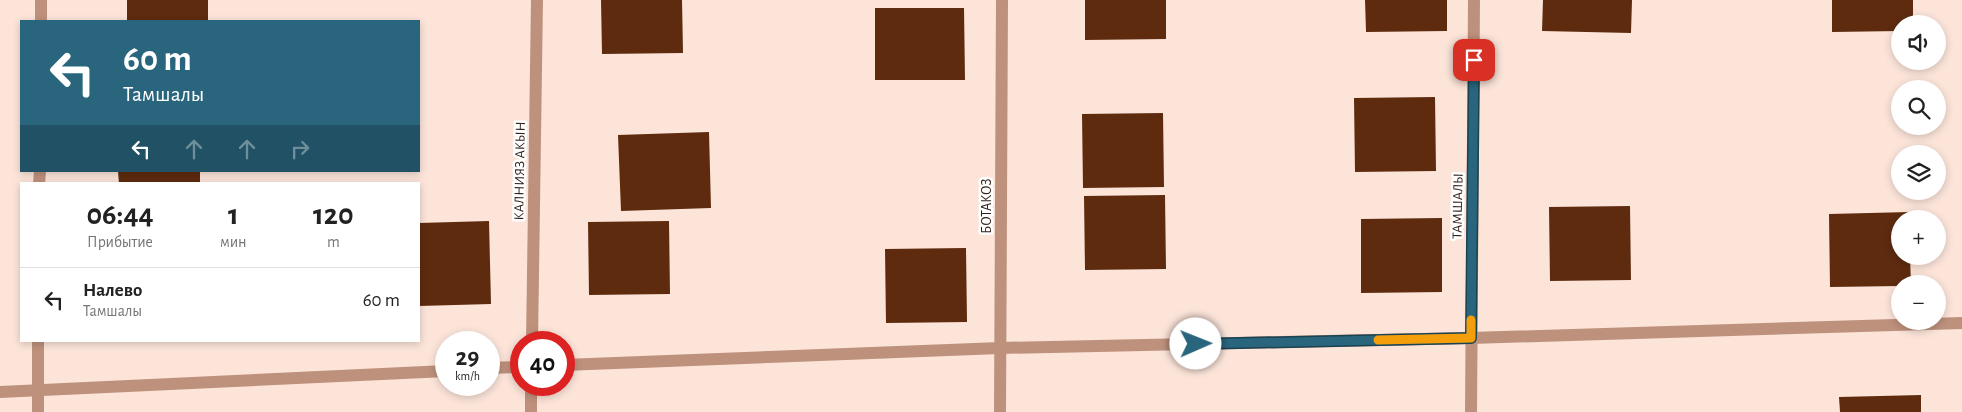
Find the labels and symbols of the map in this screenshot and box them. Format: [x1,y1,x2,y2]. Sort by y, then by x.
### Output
pin [1453,39,1495,81]
street label: КАЛНИЯЗ АКЫН [512,121,528,221]
street label: ТАМШАЛЫ [1450,173,1466,239]
street label: БОТАКОЗ [980,178,994,234]
position arrow [1169,317,1221,369]
speed limit sign: 40 [510,331,575,396]

